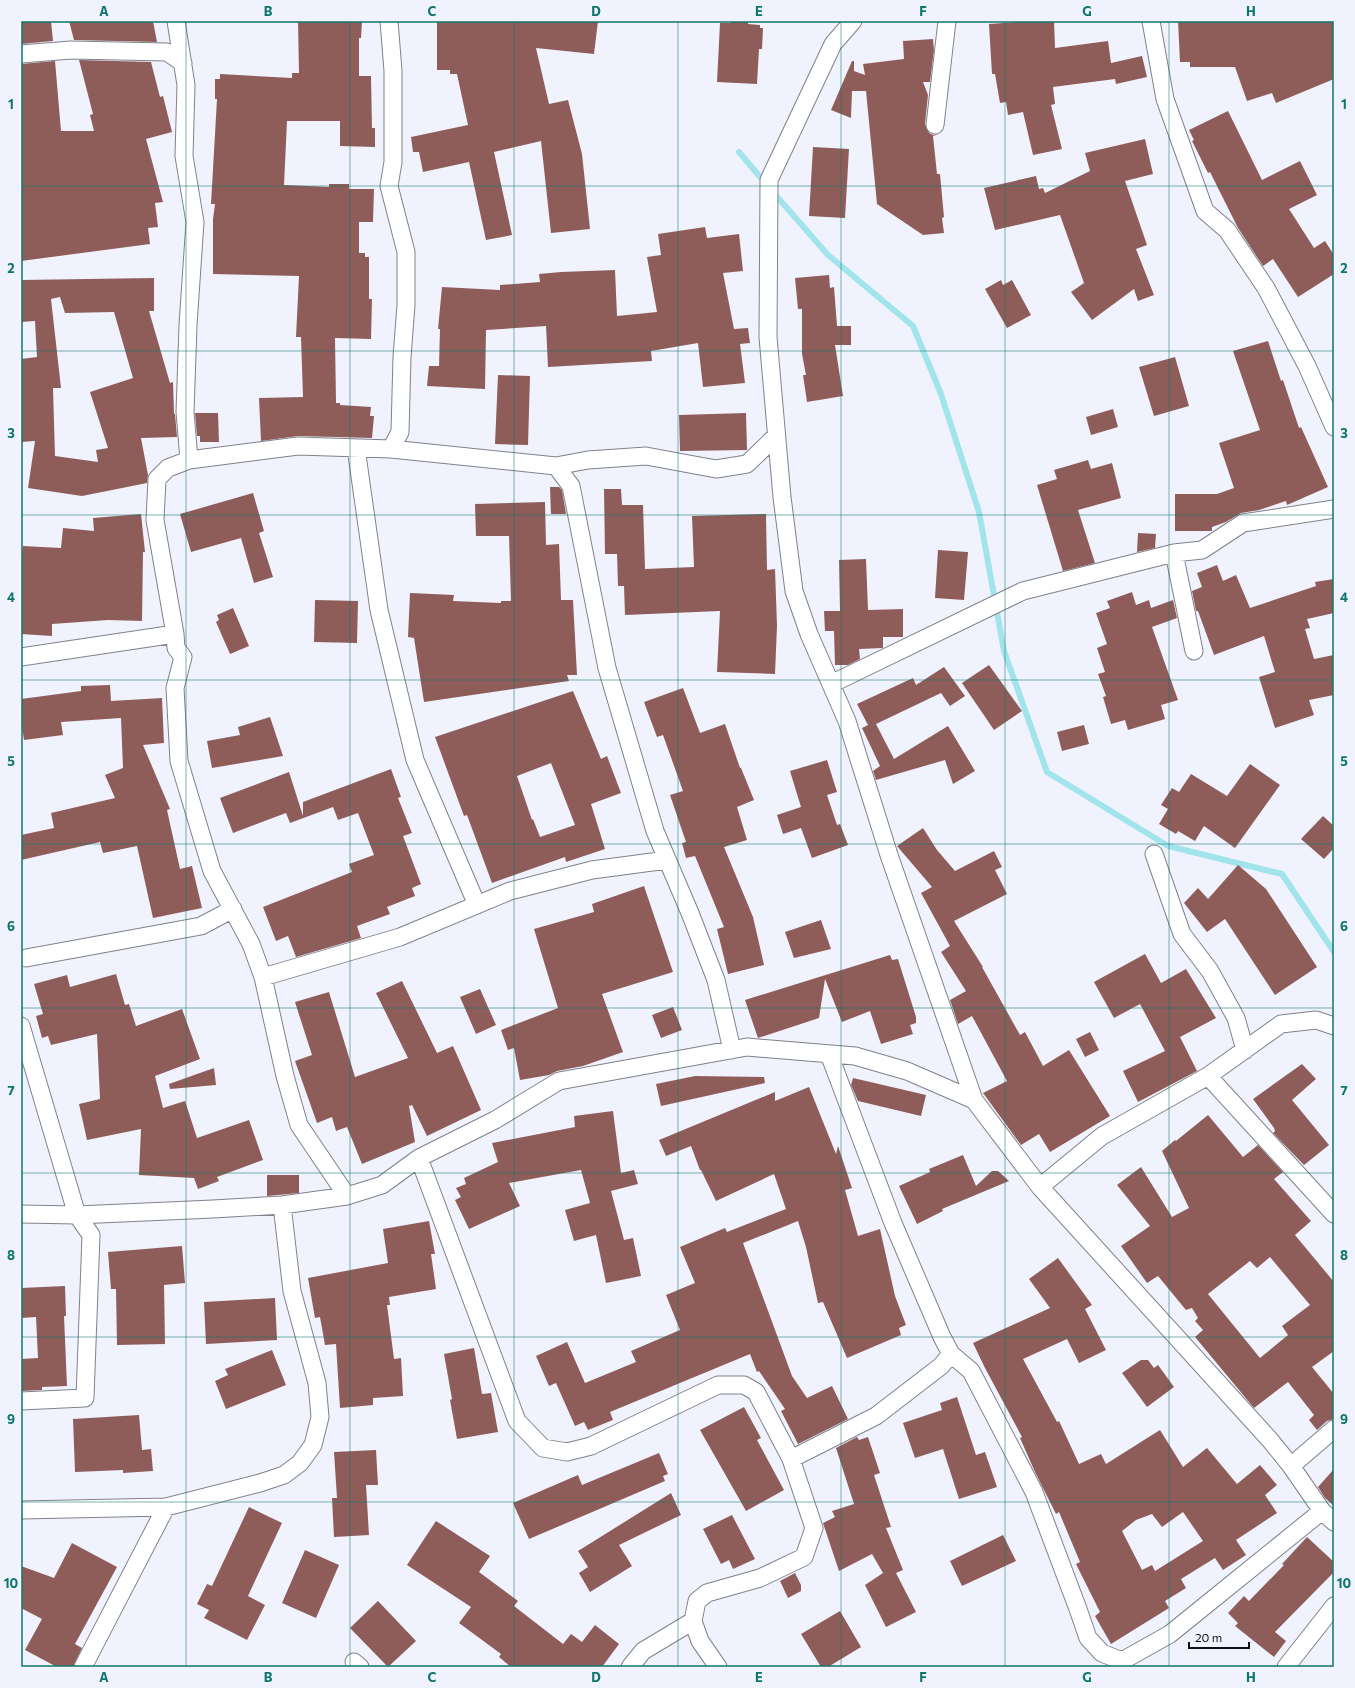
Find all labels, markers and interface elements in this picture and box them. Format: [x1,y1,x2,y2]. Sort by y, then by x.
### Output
text: A [99,3,109,19]
text: B [264,3,273,19]
text: C [428,3,437,19]
text: D [591,3,601,19]
text: E [755,3,763,19]
text: F [919,3,927,19]
text: G [1082,3,1092,19]
text: H [1246,3,1256,19]
text: 1 [8,96,14,112]
text: 1 [1341,96,1347,112]
text: 2 [7,260,15,276]
text: 2 [1340,260,1348,276]
text: 3 [7,425,15,441]
text: 3 [1340,425,1348,441]
text: 4 [7,589,15,605]
text: 4 [1340,589,1348,605]
text: 5 [7,753,15,769]
text: 5 [1340,753,1348,769]
text: 6 [7,918,15,934]
text: 6 [1340,918,1348,934]
text: 7 [7,1082,15,1098]
text: 7 [1340,1082,1348,1098]
text: 8 [7,1247,15,1263]
text: 8 [1340,1247,1348,1263]
text: 9 [7,1411,15,1427]
text: 9 [1340,1411,1348,1427]
text: 10 [4,1575,19,1591]
text: 10 [1337,1575,1352,1591]
scale bar [1189,1624,1249,1650]
text: 20 m [1195,1630,1222,1644]
text: A [99,1669,109,1685]
text: B [264,1669,273,1685]
text: C [428,1669,437,1685]
text: D [591,1669,601,1685]
text: E [755,1669,763,1685]
text: F [919,1669,927,1685]
text: G [1082,1669,1092,1685]
text: H [1246,1669,1256,1685]

